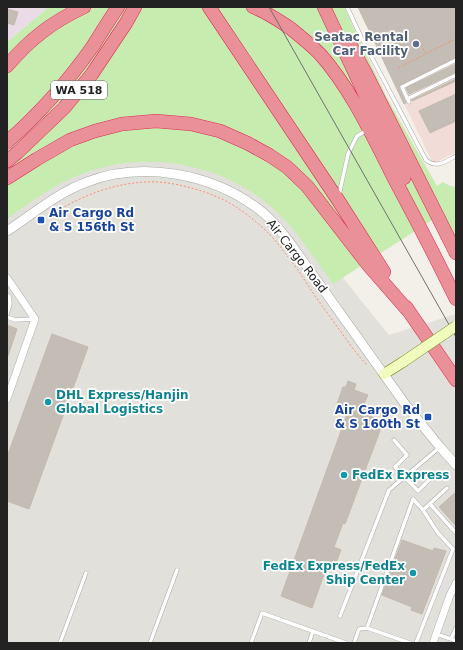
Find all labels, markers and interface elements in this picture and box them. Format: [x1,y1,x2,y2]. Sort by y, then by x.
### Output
place label: Seatac Rental Car Facility [314,30,408,58]
marker: Seatac Rental Car Facility [411,39,421,49]
road number: WA 518 [51,81,107,99]
place label: Air Cargo Rd & S 156th St [49,206,135,234]
marker: Air Cargo Rd & S 156th St [36,215,46,225]
street label: Air Cargo Road [264,216,330,296]
place label: DHL Express/Hanjin Global Logistics [56,388,189,416]
marker: DHL Express/Hanjin Global Logistics [43,397,53,407]
place label: Air Cargo Rd & S 160th St [335,403,420,431]
marker: Air Cargo Rd & S 160th St [423,412,433,422]
place label: FedEx Express [352,468,449,482]
marker: FedEx Express [339,470,349,480]
place label: FedEx Express/FedEx Ship Center [263,559,405,587]
marker: FedEx Express/FedEx Ship Center [408,568,418,578]

